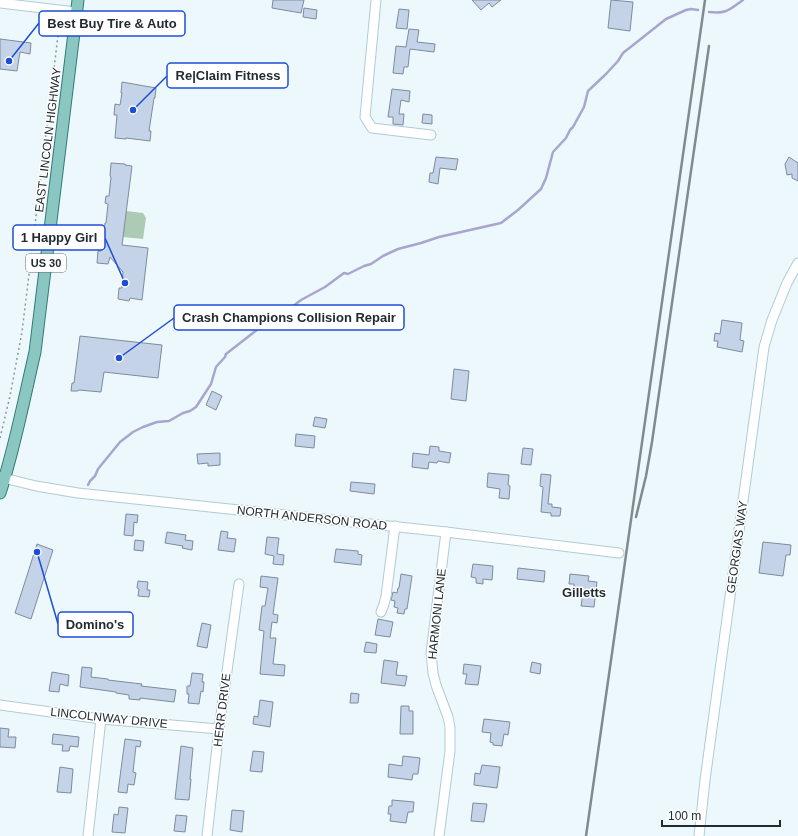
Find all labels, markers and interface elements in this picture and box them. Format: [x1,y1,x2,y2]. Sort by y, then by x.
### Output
callout: Best Buy Tire & Auto [39,11,185,36]
text: Best Buy Tire & Auto [47,16,177,31]
callout: Re|Claim Fitness [167,63,288,88]
street label: EAST LINCOLN HIGHWAY [32,67,64,213]
text: Re|Claim Fitness [176,68,280,83]
callout: 1 Happy Girl [13,225,105,250]
text: 1 Happy Girl [21,230,97,245]
road number: US 30 [26,254,66,272]
callout: Crash Champions Collision Repair [174,305,404,330]
text: Crash Champions Collision Repair [182,310,396,325]
street label: GEORGIAS WAY [724,500,750,594]
street label: NORTH ANDERSON ROAD [236,503,388,533]
street label: HARMONI LANE [425,568,449,660]
district label: Gilletts [562,585,606,600]
callout: Domino's [58,612,133,637]
text: Domino's [66,617,124,632]
street label: HERR DRIVE [211,672,233,748]
street label: LINCOLNWAY DRIVE [50,705,168,731]
scale bar [662,802,780,828]
text: 100 m [668,809,701,823]

